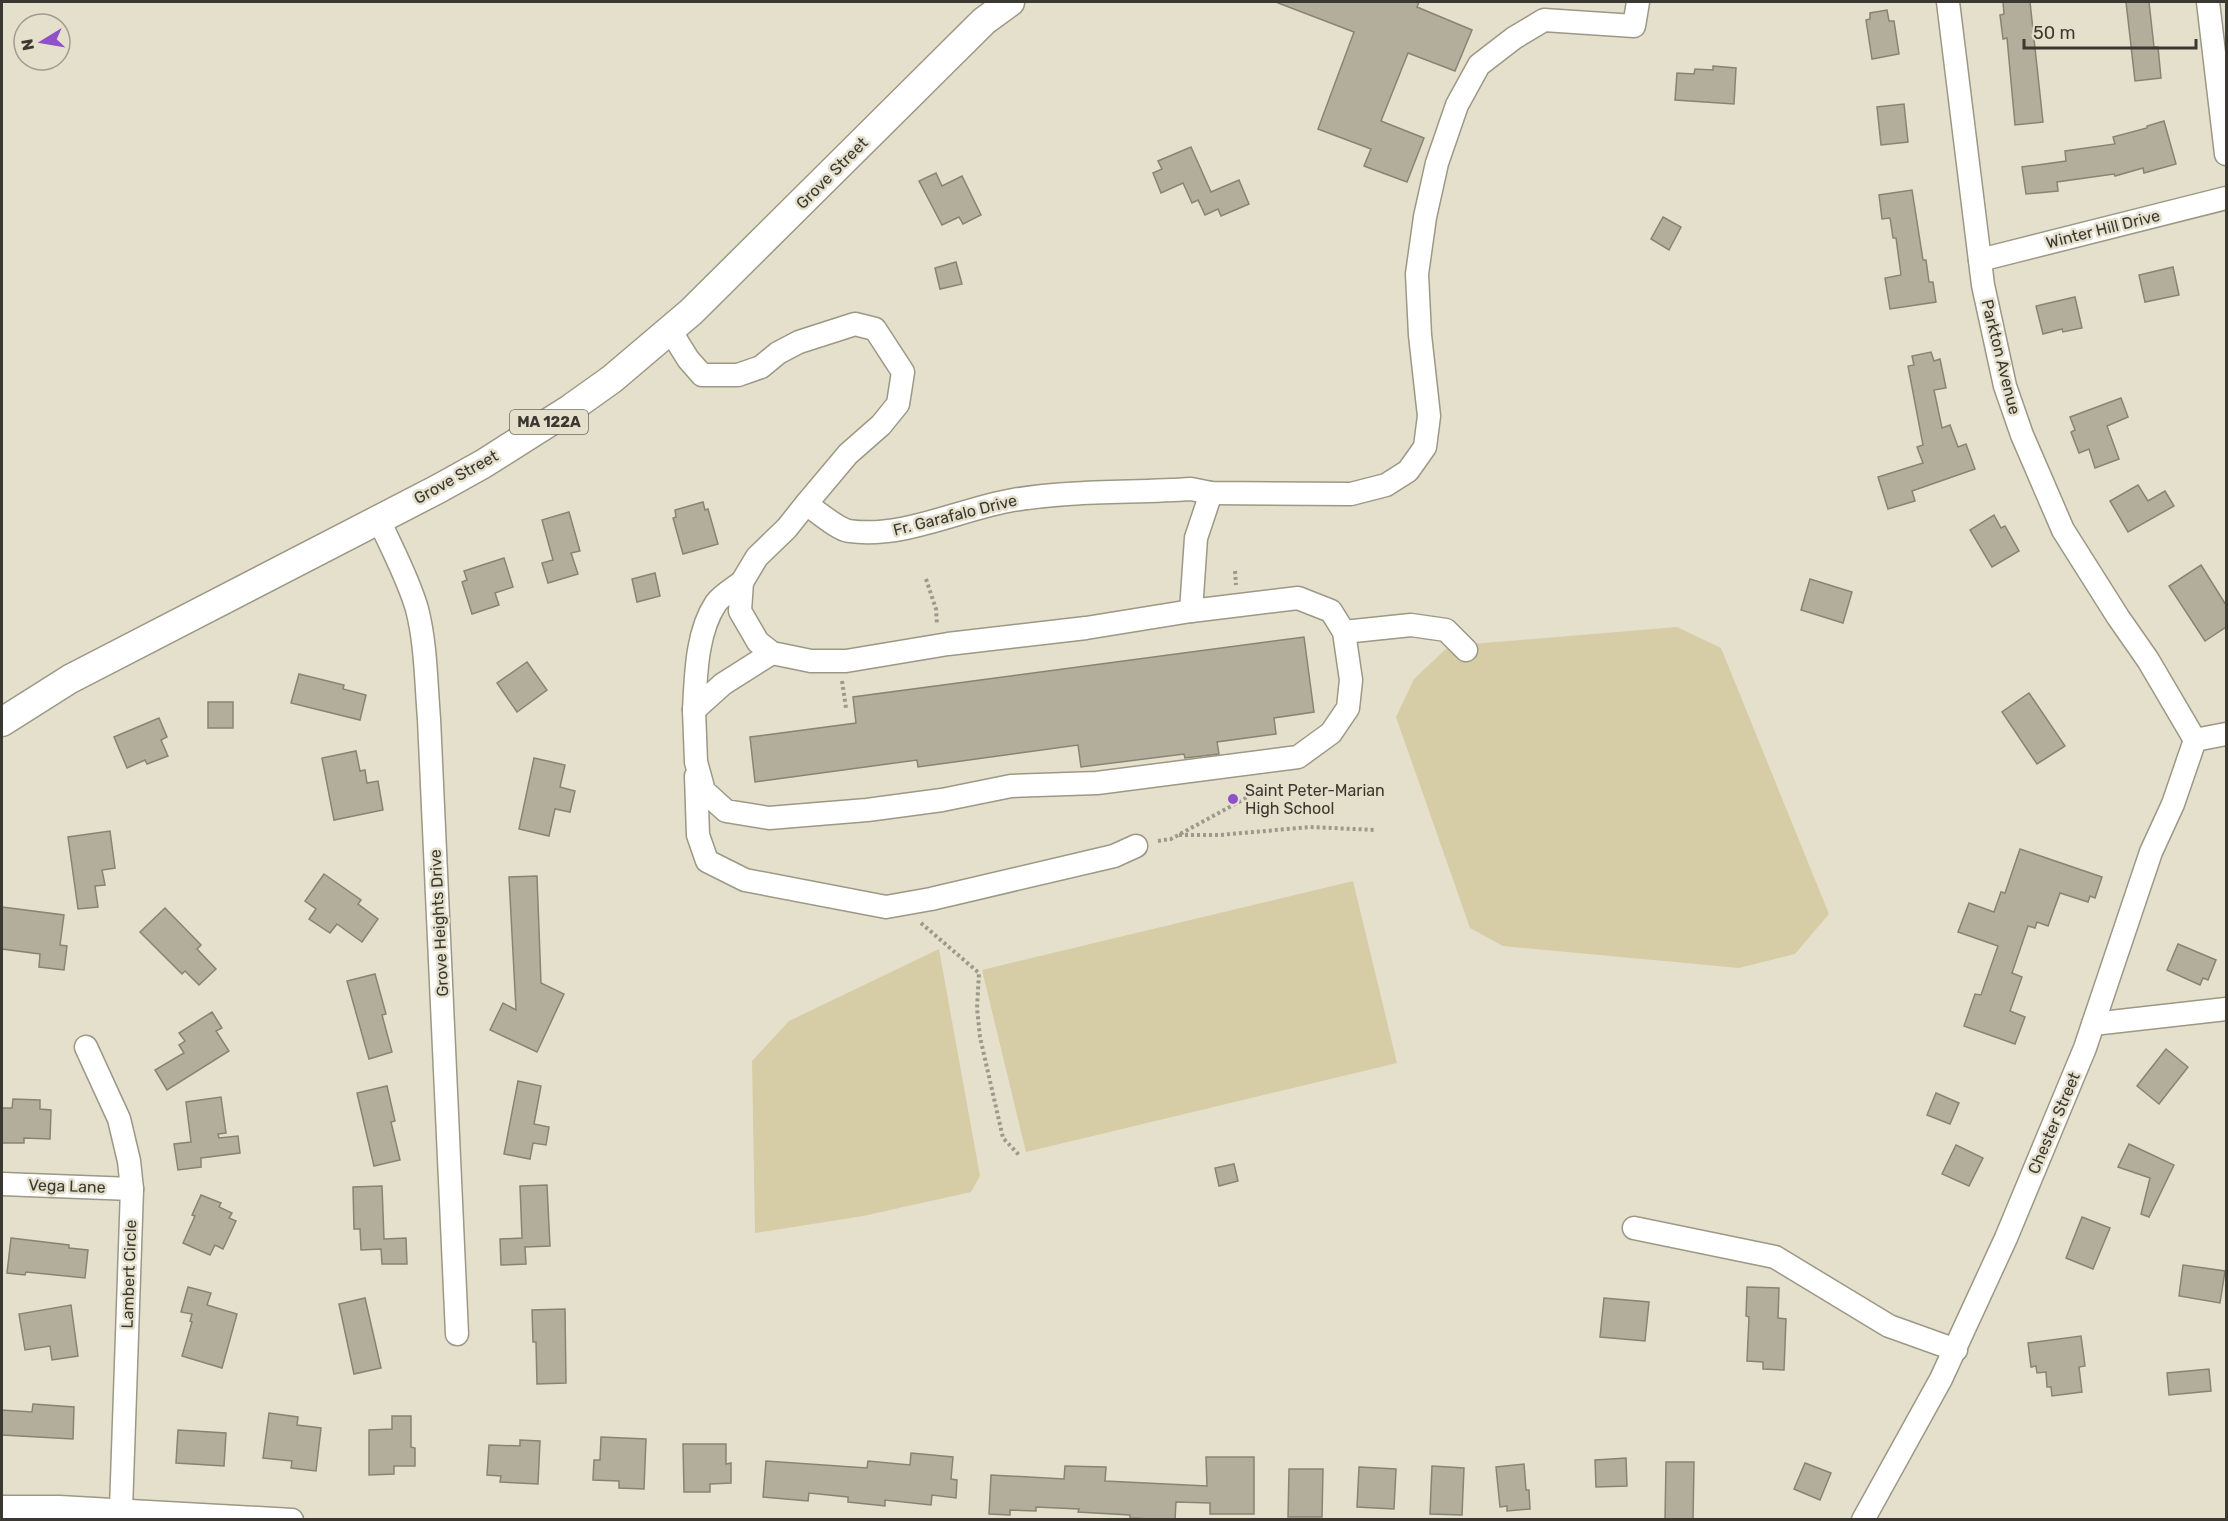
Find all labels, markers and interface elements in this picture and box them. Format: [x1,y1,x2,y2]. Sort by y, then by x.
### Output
north arrow [12,12,72,72]
scale bar [2024,12,2196,50]
text: 50 m [2033,22,2076,44]
text: N [17,37,38,52]
street label: Grove Street [792,133,872,213]
street label: Winter Hill Drive [2044,206,2162,252]
street label: Parkton Avenue [1978,297,2024,417]
road number: MA 122A [510,410,588,434]
street label: Grove Street [411,446,501,508]
street label: Fr. Garafalo Drive [891,490,1019,540]
place label: Saint Peter-Marian High School [1245,781,1385,818]
marker: Saint Peter-Marian High School [1226,792,1240,806]
street label: Grove Heights Drive [426,849,452,997]
street label: Chester Street [2024,1069,2084,1177]
street label: Vega Lane [28,1175,106,1197]
street label: Lambert Circle [118,1219,140,1329]

